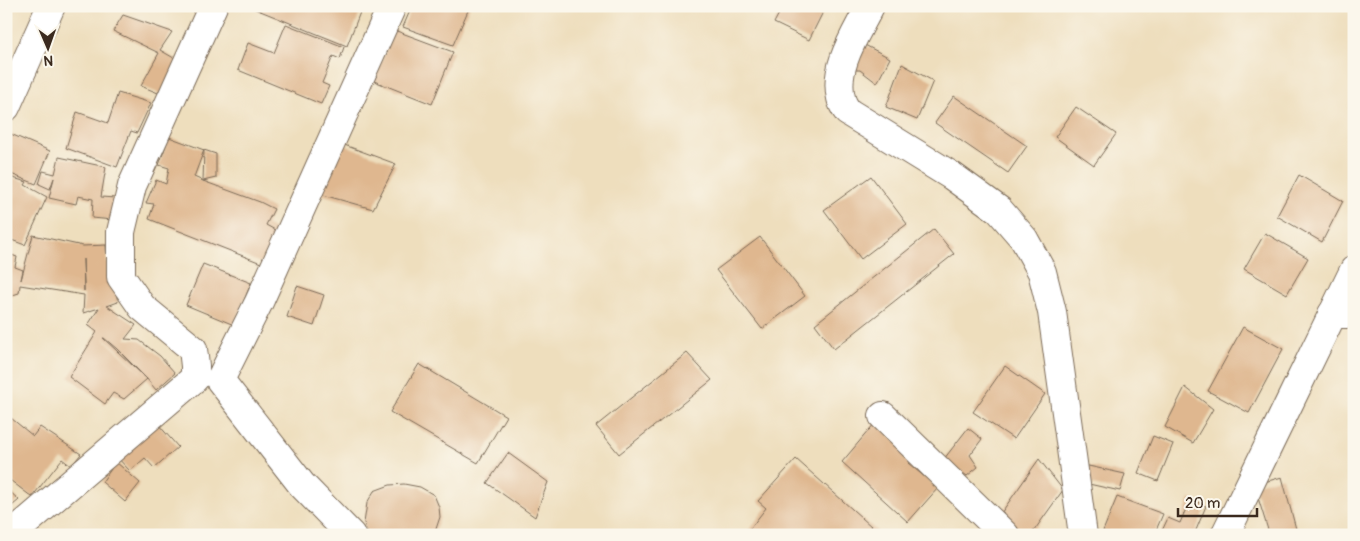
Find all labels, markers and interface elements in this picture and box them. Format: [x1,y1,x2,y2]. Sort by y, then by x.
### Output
north arrow [22,22,72,72]
text: N [43,52,53,69]
scale bar [1178,486,1256,518]
text: 20 m [1185,494,1220,513]

